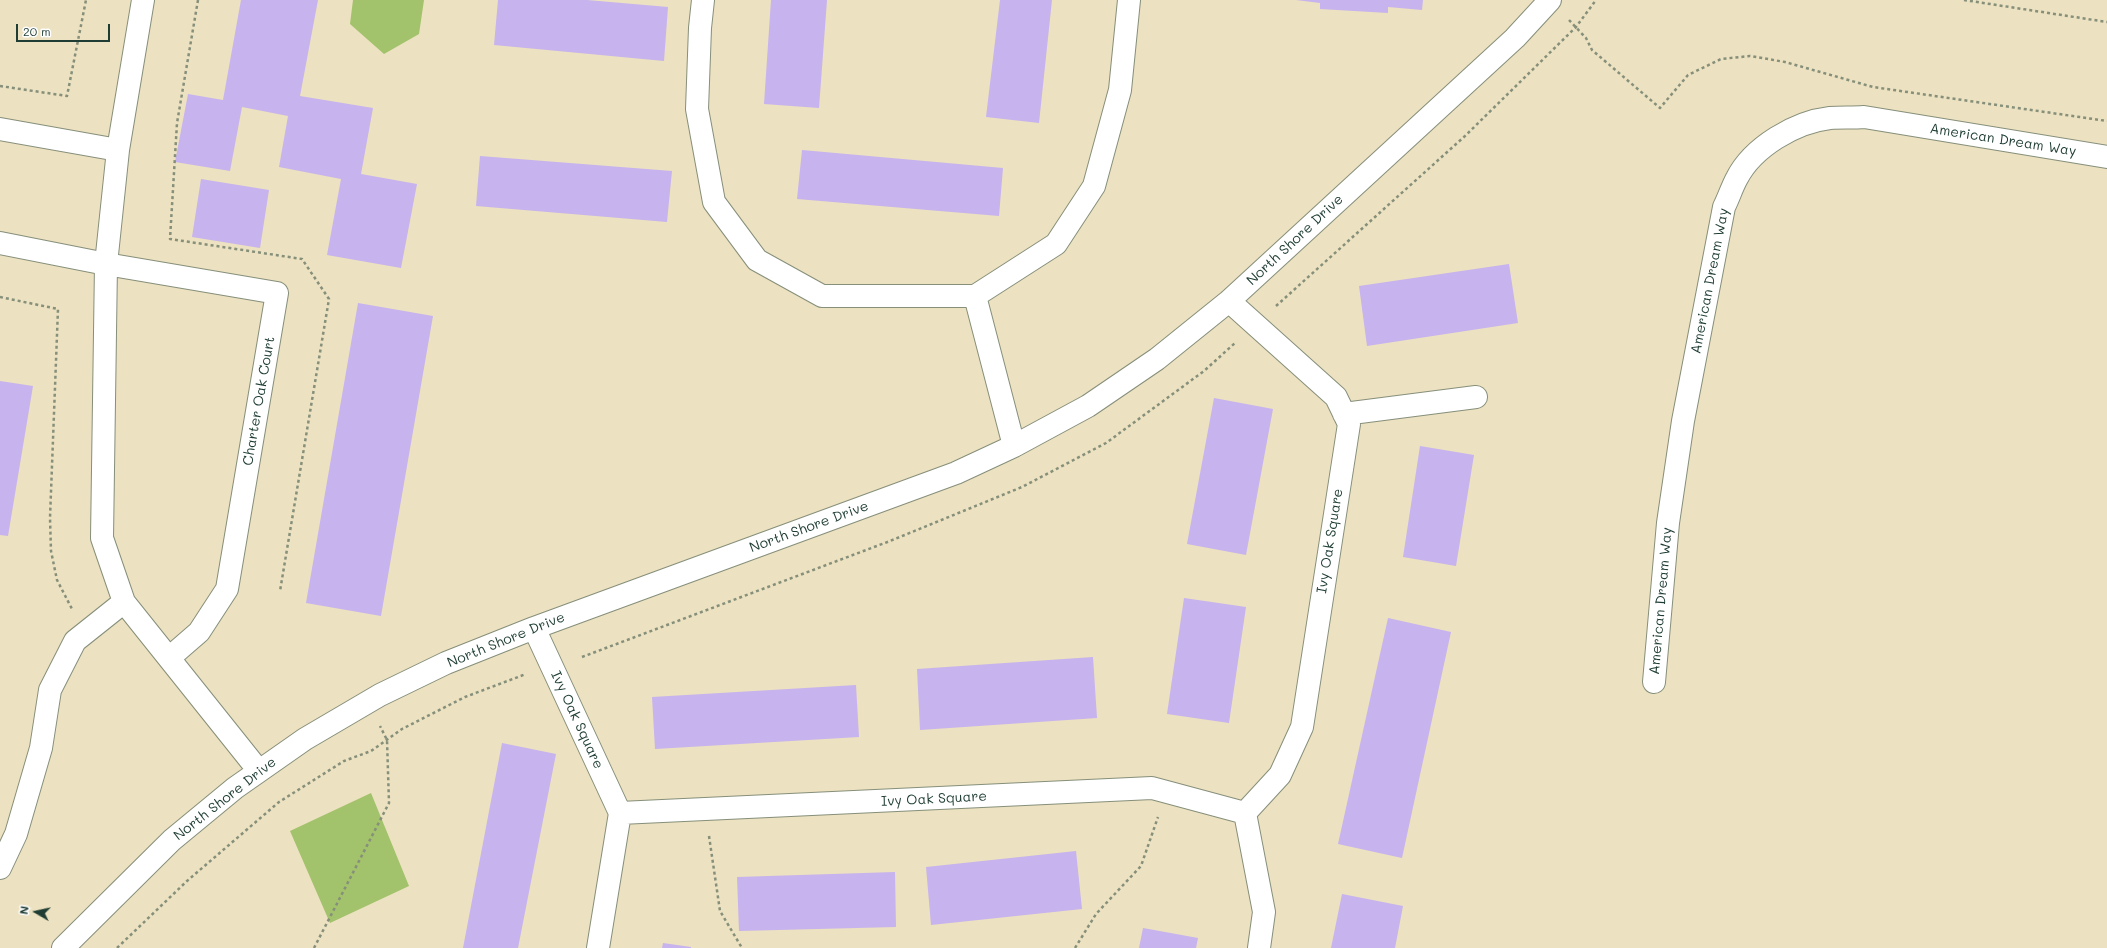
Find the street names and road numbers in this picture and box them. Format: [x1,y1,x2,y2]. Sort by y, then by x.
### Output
street label: American Dream Way [1929,120,2077,160]
street label: North Shore Drive [1243,191,1347,289]
street label: American Dream Way [1688,207,1732,355]
street label: Charter Oak Court [239,335,279,467]
street label: Ivy Oak Square [1313,487,1347,595]
street label: North Shore Drive [747,498,871,556]
street label: American Dream Way [1646,527,1676,675]
street label: North Shore Drive [445,609,567,671]
street label: Ivy Oak Square [547,668,607,772]
street label: North Shore Drive [170,754,280,844]
street label: Ivy Oak Square [881,788,987,810]

